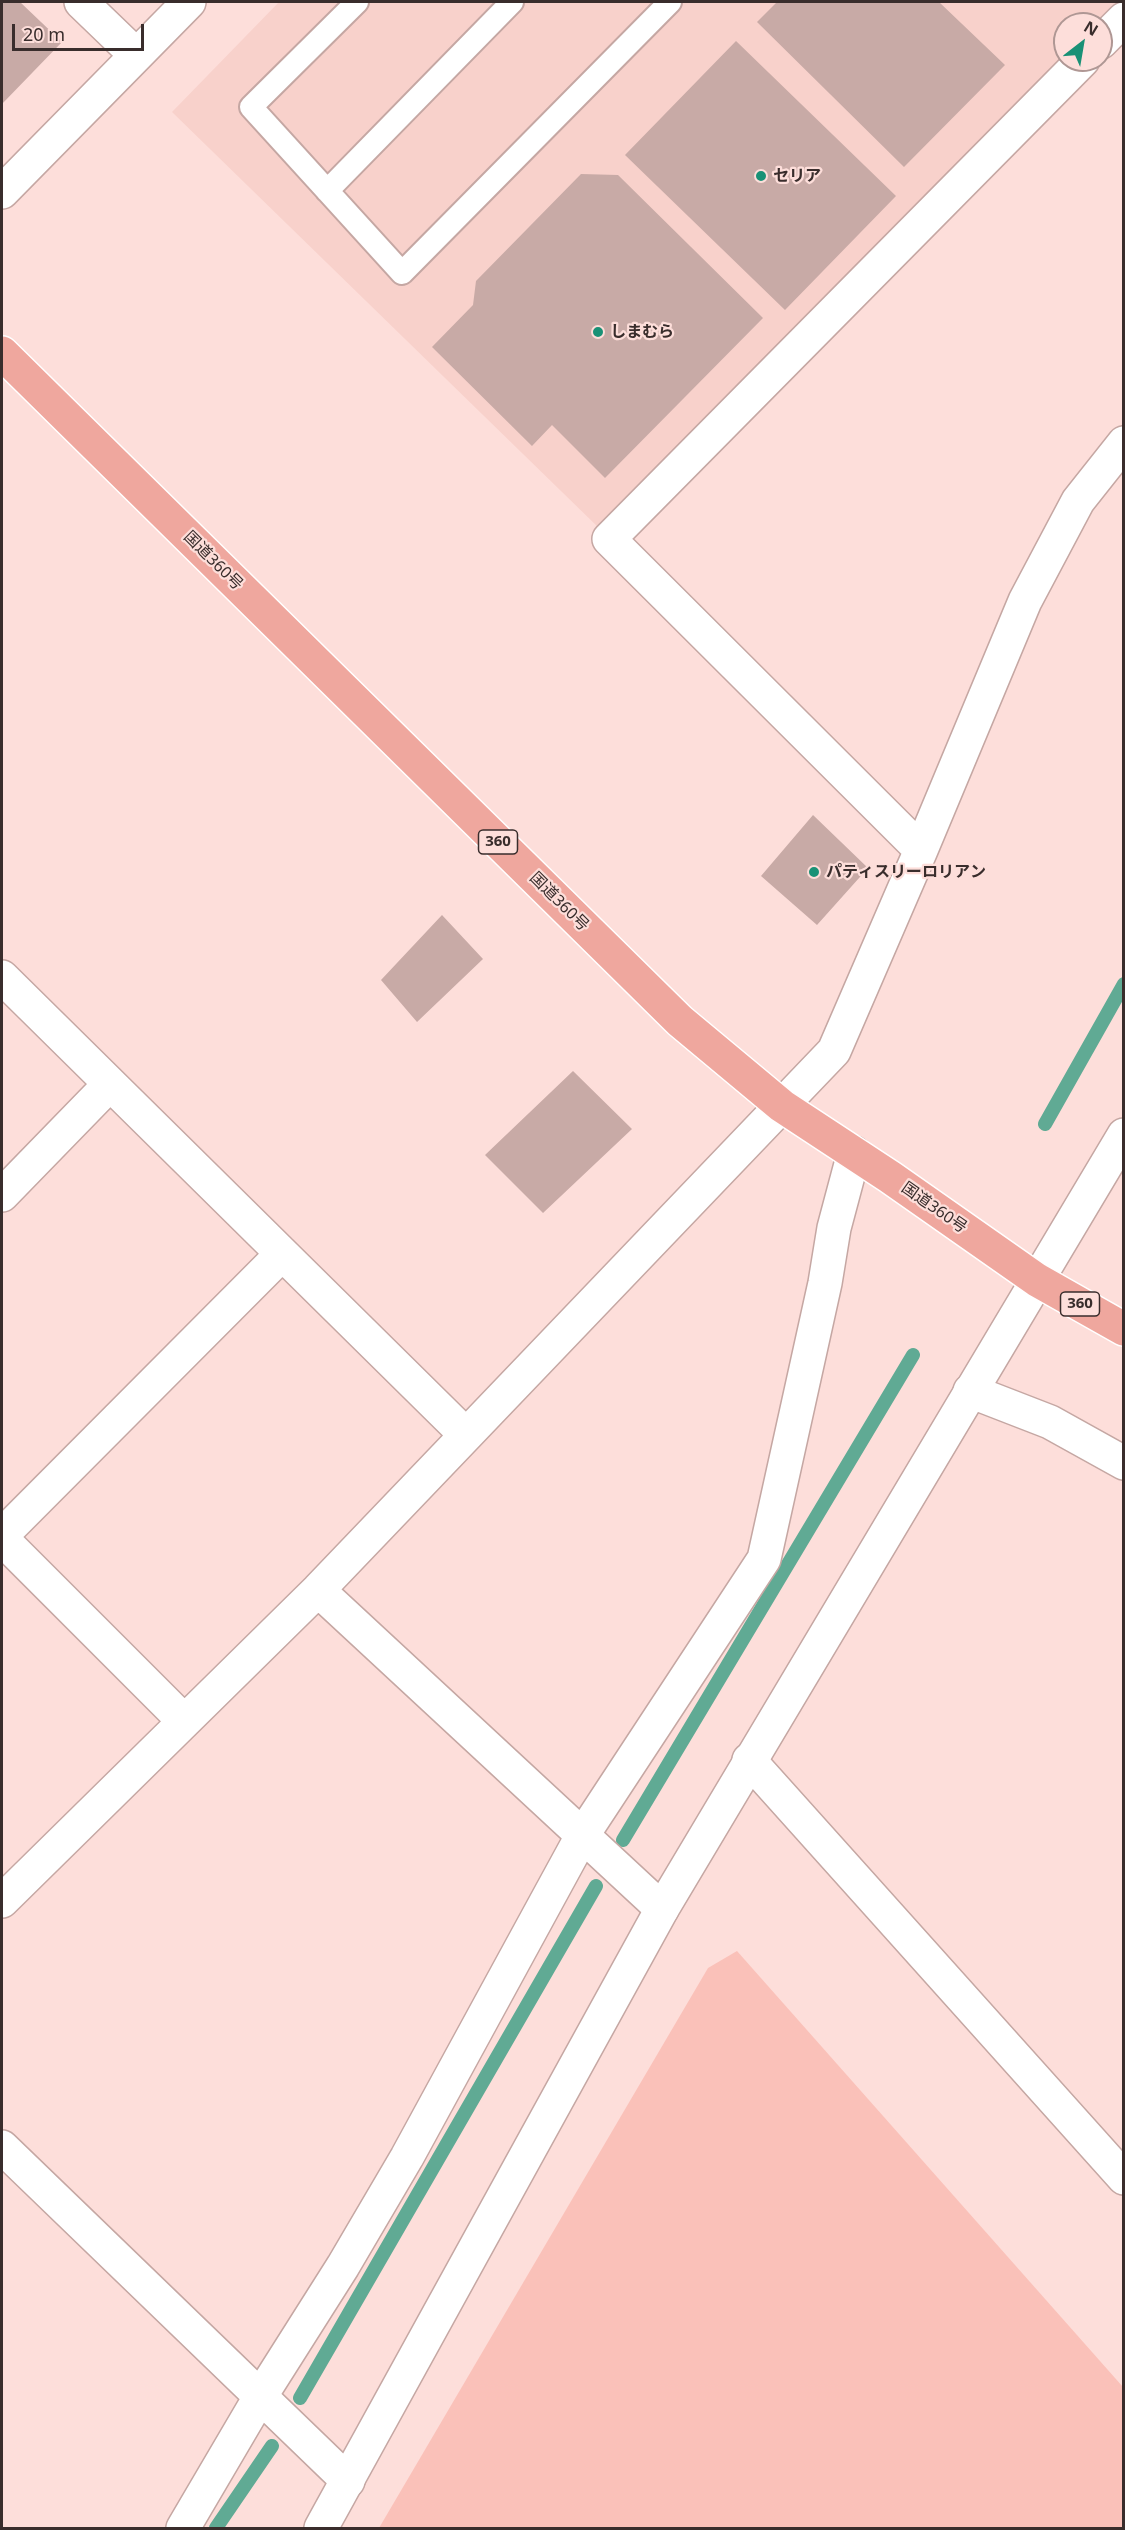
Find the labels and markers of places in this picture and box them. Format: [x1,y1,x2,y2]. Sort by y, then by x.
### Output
place label: セリア [773,166,821,186]
marker: セリア [754,169,768,183]
place label: しまむら [610,322,674,342]
marker: しまむら [591,325,605,339]
place label: パティスリーロリアン [826,862,986,882]
marker: パティスリーロリアン [807,865,821,879]

